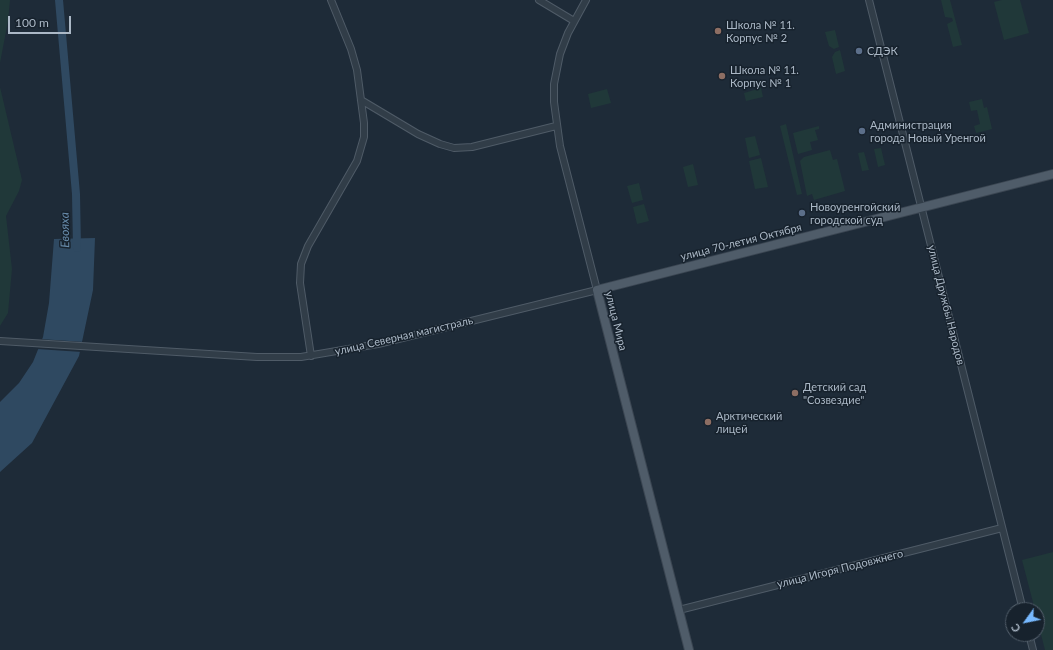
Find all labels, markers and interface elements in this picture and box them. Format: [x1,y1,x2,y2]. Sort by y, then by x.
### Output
scale bar [10,8,73,34]
text: 100 m [15,15,49,30]
place label: Школа № 11. Корпус № 2 [726,18,795,44]
marker: Школа № 11. Корпус № 2 [713,26,723,36]
place label: СДЭК [867,44,898,58]
marker: СДЭК [854,46,864,56]
place label: Школа № 11. Корпус № 1 [730,63,799,89]
marker: Школа № 11. Корпус № 1 [717,71,727,81]
place label: Администрация города Новый Уренгой [870,118,986,144]
marker: Администрация города Новый Уренгой [857,126,867,136]
place label: Новоуренгойский городской суд [810,200,900,226]
marker: Новоуренгойский городской суд [797,208,807,218]
water label: Евояха [57,212,73,248]
street label: улица 70-летия Октября [679,221,803,263]
street label: улица Дружбы Народов [925,244,967,366]
street label: улица Мира [602,290,630,352]
street label: улица Северная магистраль [334,314,474,358]
place label: Детский сад "Созвездие" [803,380,866,406]
marker: Детский сад "Созвездие" [790,388,800,398]
place label: Арктический лицей [716,409,782,435]
marker: Арктический лицей [703,417,713,427]
street label: улица Игоря Подовжнего [776,547,904,591]
north arrow [1005,602,1045,642]
text: С [1008,622,1023,635]

